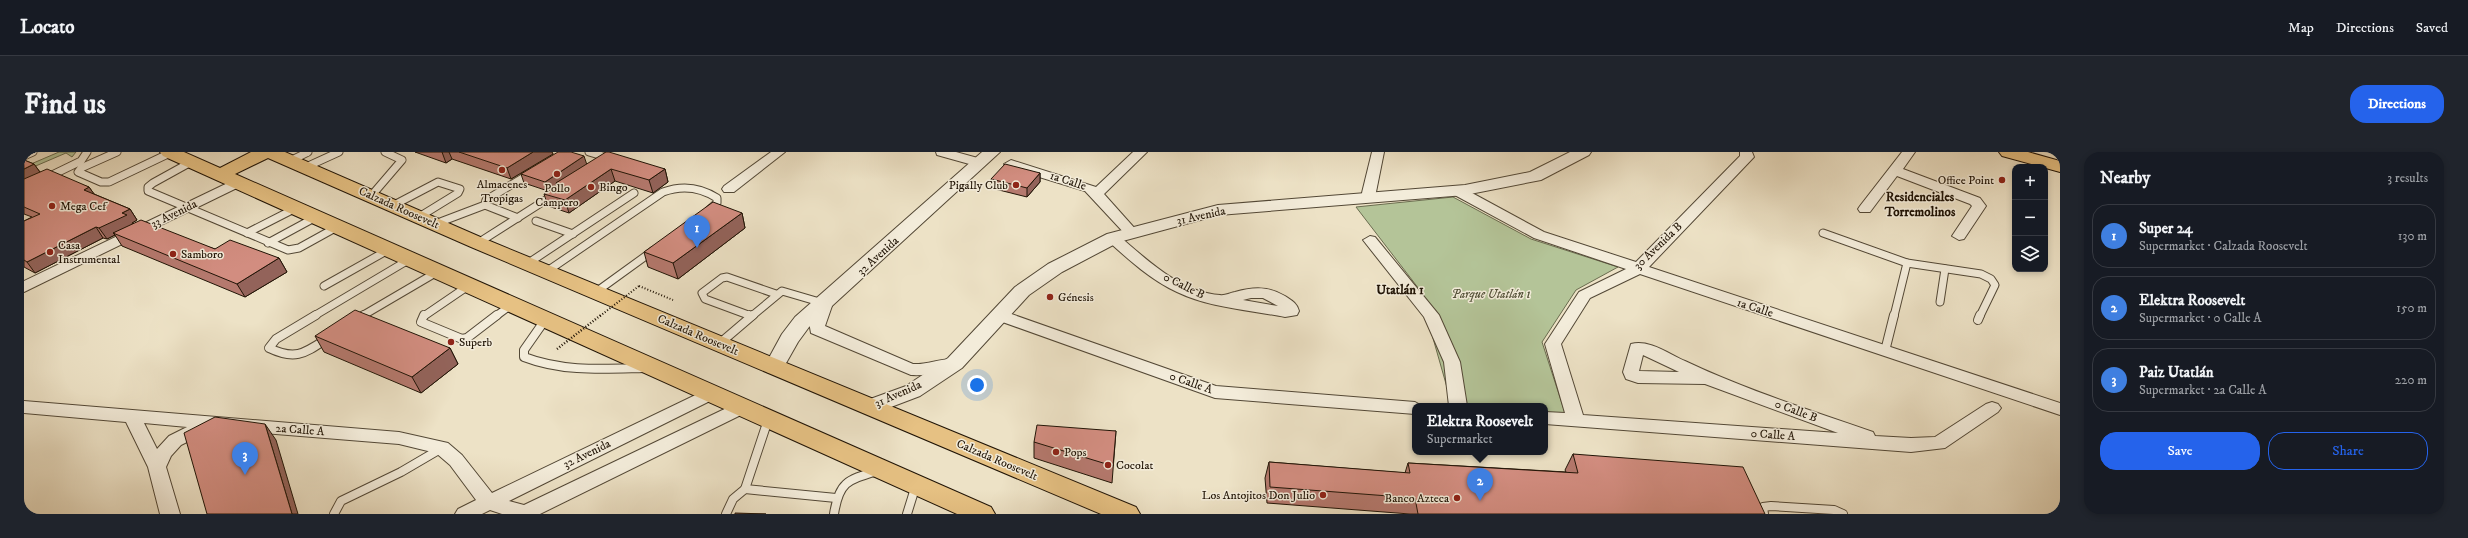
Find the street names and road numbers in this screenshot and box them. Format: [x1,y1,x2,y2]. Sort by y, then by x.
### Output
street label: 1a Calle [1048,168,1088,194]
street label: Calzada Roosevelt [356,183,442,233]
street label: 33 Avenida [148,196,200,232]
street label: 31 Avenida [1175,203,1228,228]
street label: 30 Avenida B [1631,219,1685,273]
street label: 32 Avenida [854,233,903,279]
street label: 0 Calle B [1161,270,1207,302]
street label: 1a Calle [1735,295,1775,321]
street label: Calzada Roosevelt [655,311,741,359]
street label: 0 Calle A [1168,369,1215,397]
street label: 31 Avenida [872,377,924,411]
street label: 0 Calle B [1773,396,1819,426]
street label: 2a Calle A [275,421,325,439]
street label: 0 Calle A [1750,426,1796,444]
street label: 32 Avenida [561,436,614,472]
street label: Calzada Roosevelt [954,436,1040,484]

